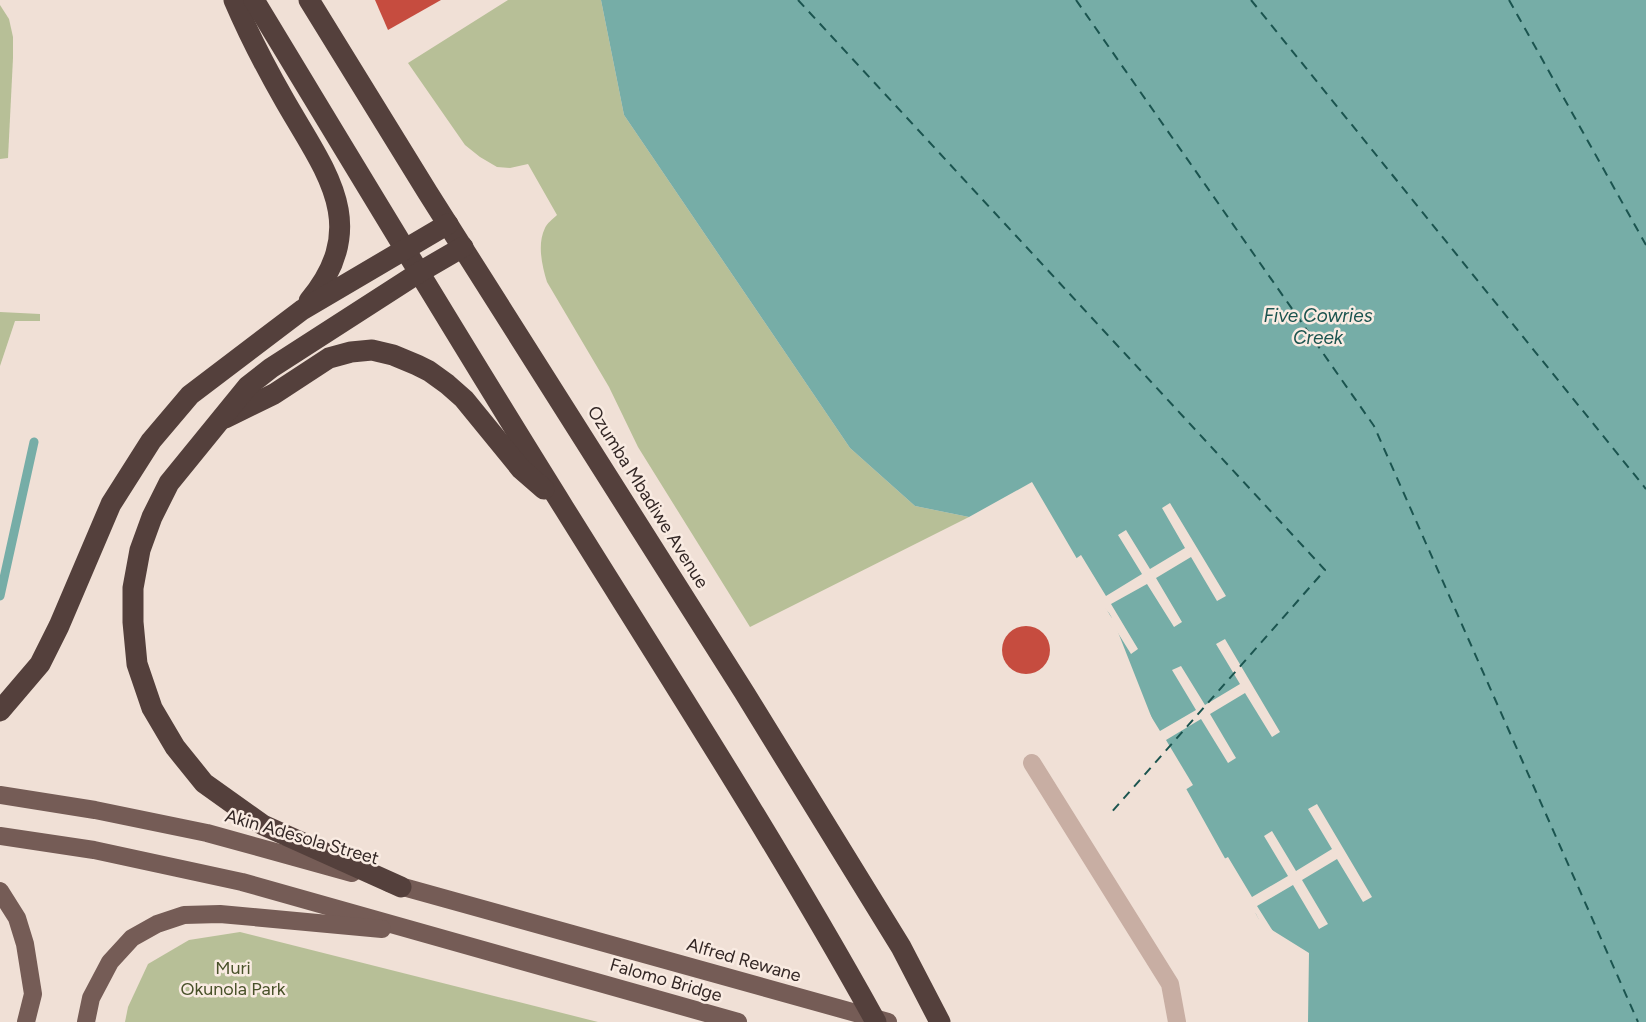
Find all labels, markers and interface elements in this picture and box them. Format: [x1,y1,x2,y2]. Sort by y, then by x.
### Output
water label: Five Cowries Creek [1263,304,1373,349]
street label: Ozumba Mbadiwe Avenue [583,402,713,592]
street label: Akin Adesola Street [223,805,382,870]
street label: Alfred Rewane [684,933,804,987]
street label: Falomo Bridge [607,953,725,1007]
park label: Muri Okunola Park [180,957,286,1000]

